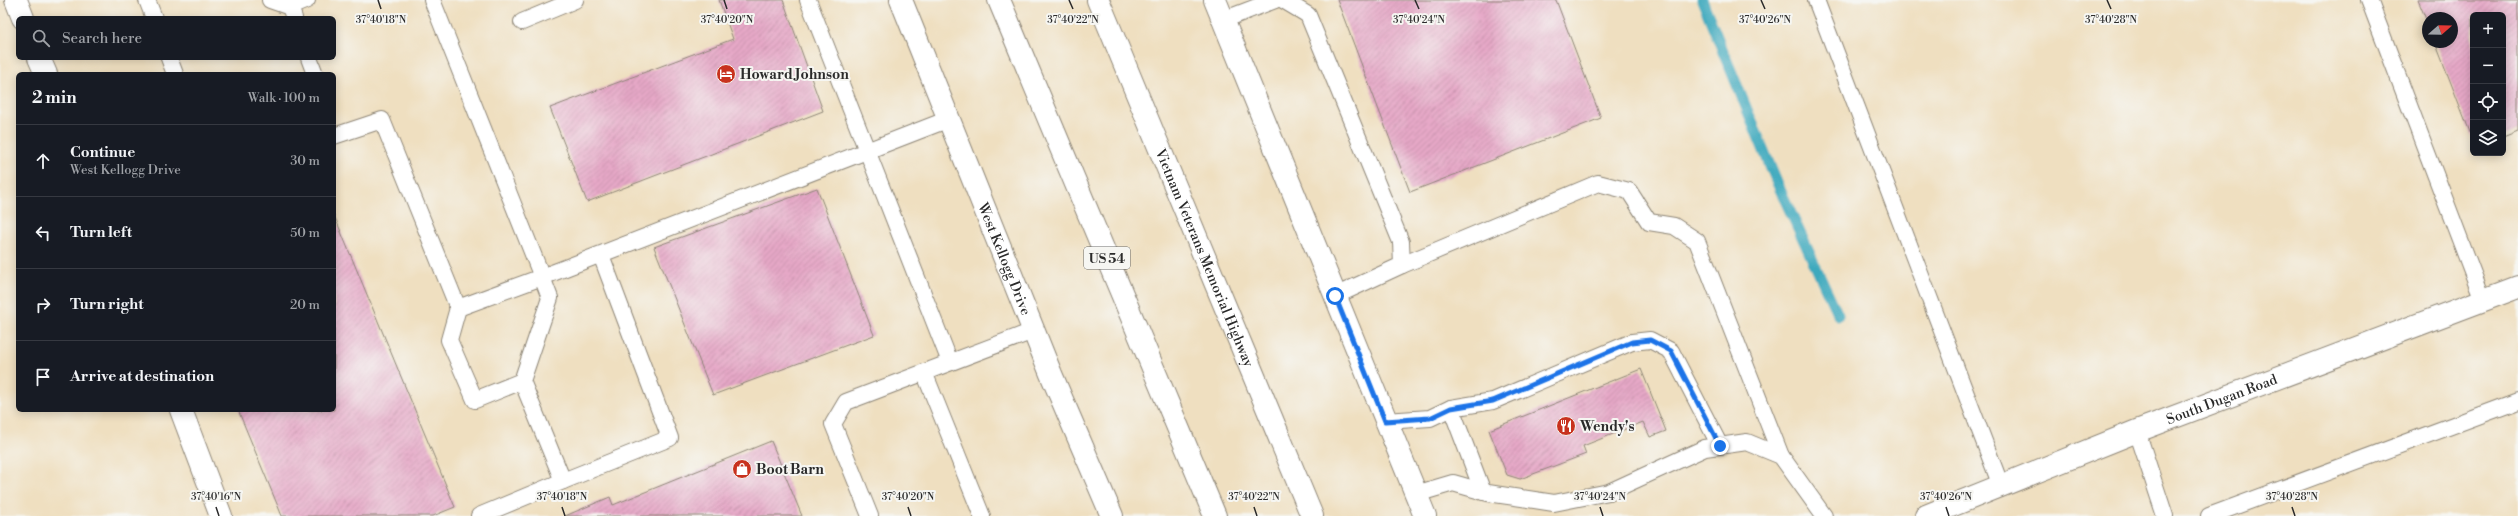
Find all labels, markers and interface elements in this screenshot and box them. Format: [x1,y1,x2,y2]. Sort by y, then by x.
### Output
north arrow [2422,12,2458,48]
map controls [2470,12,2506,156]
button: + [2470,12,2506,48]
text: 37°40'18"N [356,14,407,26]
text: 37°40'20"N [701,14,754,26]
text: 37°40'22"N [1047,14,1099,26]
text: 37°40'24"N [1393,14,1446,26]
text: 37°40'26"N [1739,14,1792,26]
text: 37°40'28"N [2085,14,2138,26]
search box [16,16,336,60]
icon: search [30,27,52,49]
text: Search here [62,29,142,48]
button: − [2470,48,2506,84]
hotel icon: Howard Johnson [715,63,737,85]
place label: Howard Johnson [740,66,849,84]
button: locate [2470,84,2506,120]
text: 2 min [32,87,77,109]
text: Walk · 100 m [248,90,320,106]
button: layers [2470,120,2506,156]
text: Continue [70,143,135,162]
street label: Vietnam Veterans Memorial Highway [1150,145,1257,370]
icon: ahead [32,150,54,172]
text: 30 m [290,153,320,169]
text: West Kellogg Drive [70,162,181,178]
street label: West Kellogg Drive [973,200,1035,318]
icon: left [32,222,54,244]
text: Turn left [70,223,132,242]
text: 50 m [290,225,320,241]
road number: US 54 [1084,247,1130,269]
route start [1326,287,1344,305]
icon: right [32,294,54,316]
text: Turn right [70,295,144,314]
text: 20 m [290,297,320,313]
icon: arrive [32,366,54,388]
text: Arrive at destination [70,367,214,386]
street label: South Dugan Road [2164,371,2280,429]
restaurant icon: Wendy's [1555,415,1577,437]
place label: Wendy's [1579,418,1634,436]
route end [1711,437,1729,455]
shop icon: Boot Barn [731,458,753,480]
place label: Boot Barn [756,461,824,479]
text: 37°40'16"N [191,491,242,503]
text: 37°40'18"N [537,491,588,503]
text: 37°40'20"N [882,491,935,503]
text: 37°40'22"N [1228,491,1280,503]
text: 37°40'24"N [1574,491,1627,503]
text: 37°40'26"N [1920,491,1973,503]
text: 37°40'28"N [2266,491,2319,503]

